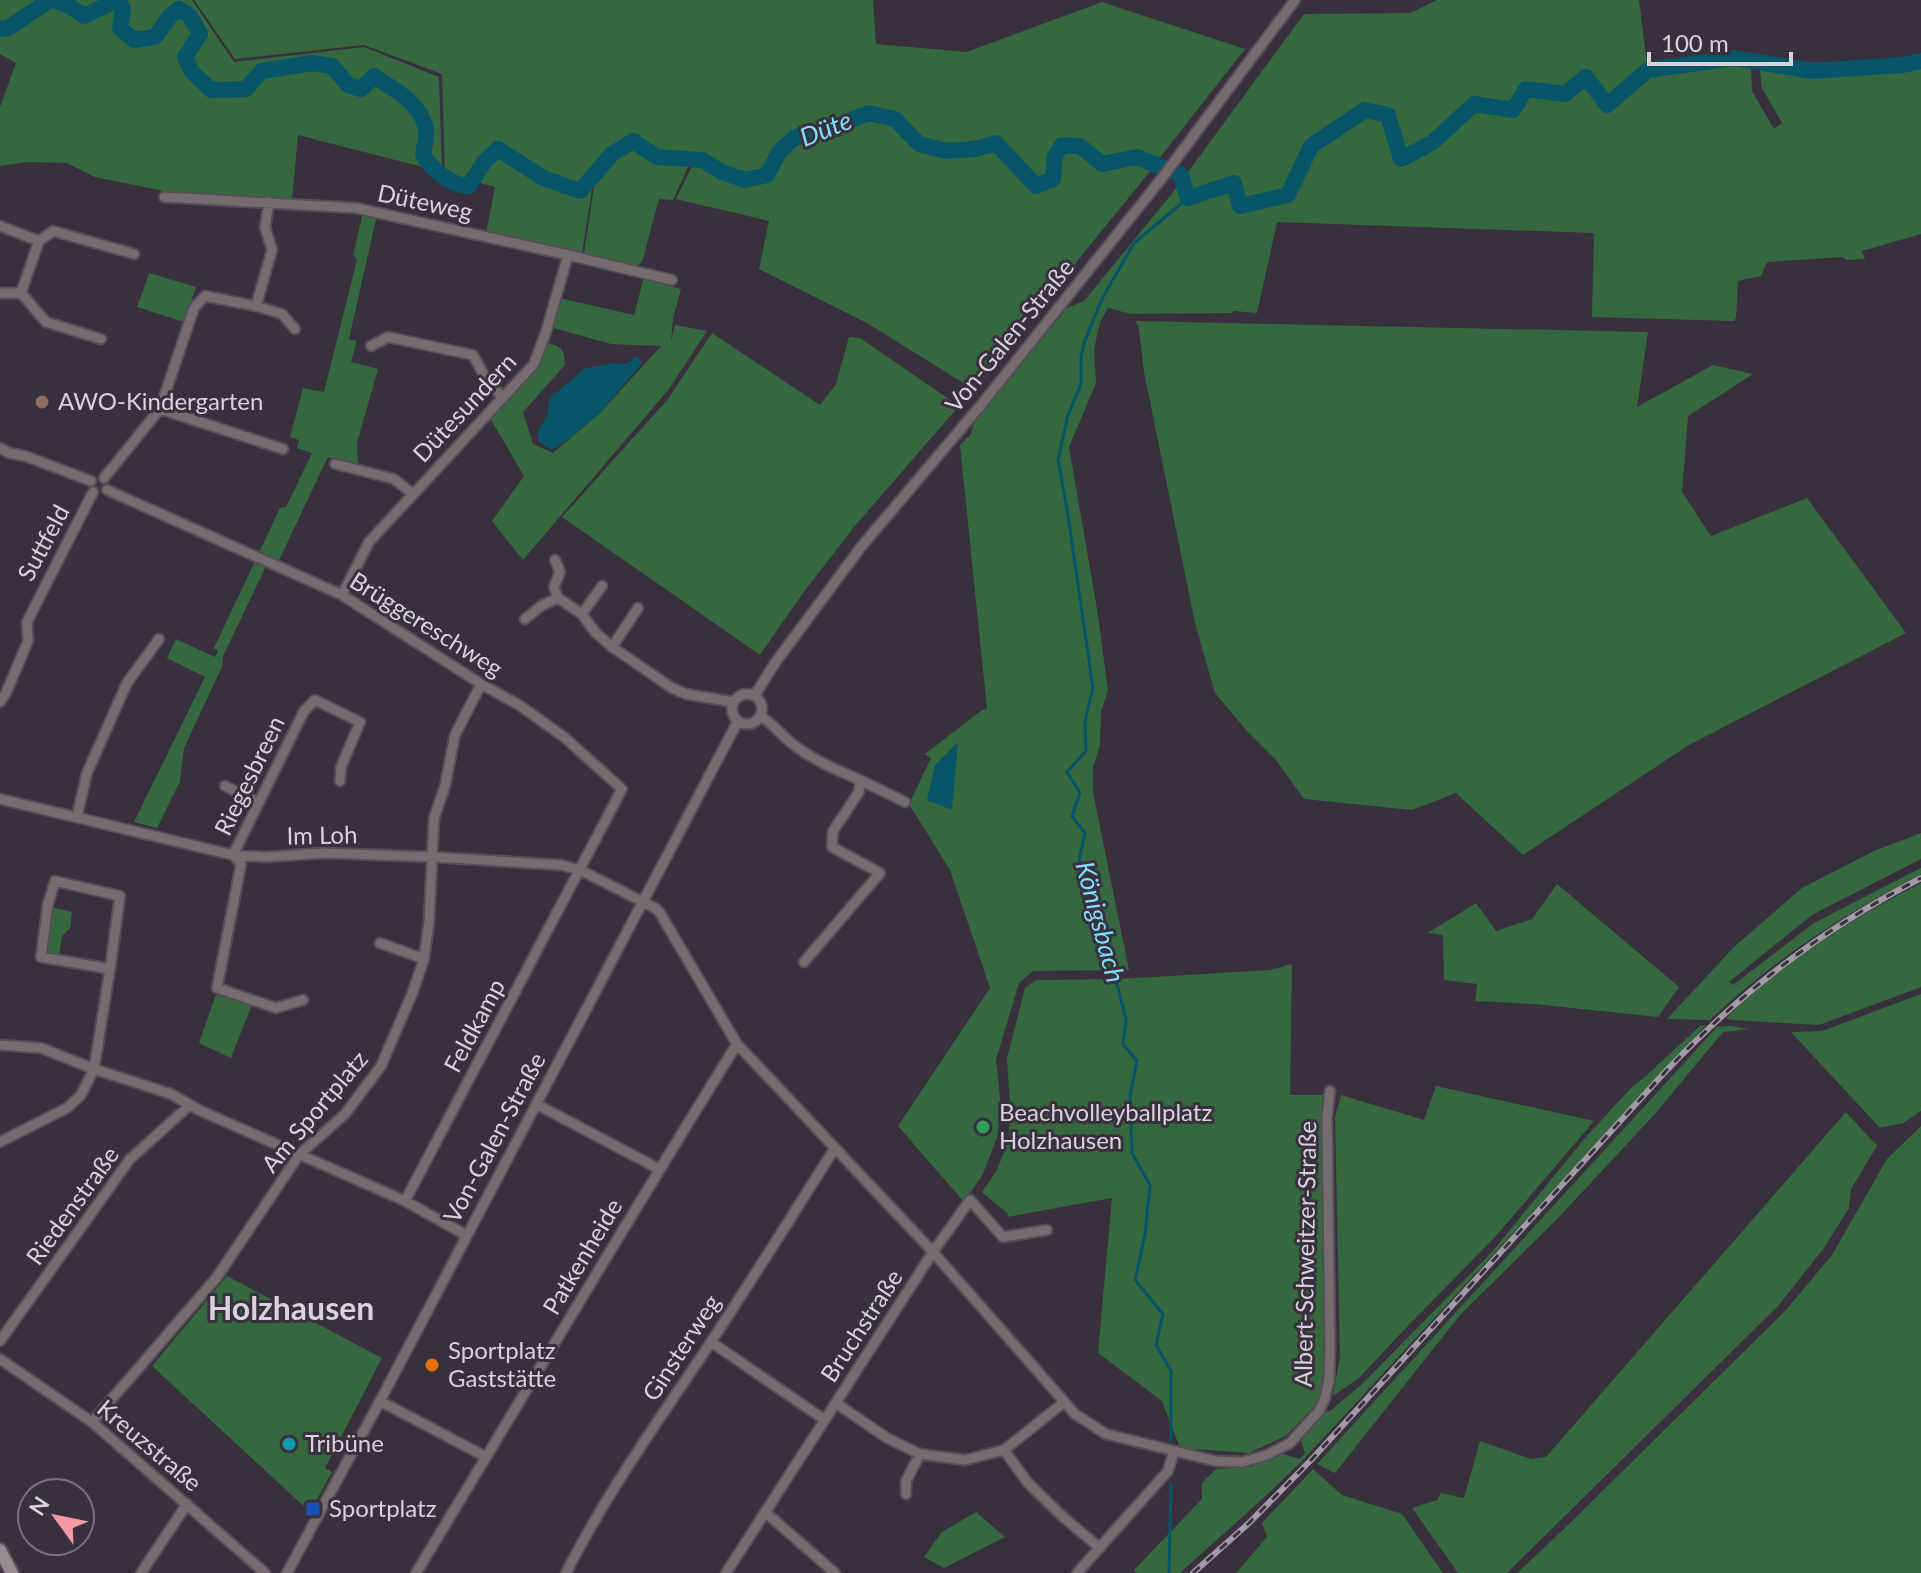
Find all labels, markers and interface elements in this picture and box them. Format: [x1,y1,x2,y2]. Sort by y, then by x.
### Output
scale bar [1649,16,1791,66]
text: 100 m [1661,28,1729,57]
water label: Düte [795,103,856,153]
street label: Düteweg [375,177,475,226]
street label: Von-Galen-Straße [938,253,1079,417]
street label: Dütesundern [406,347,522,467]
place label: AWO-Kindergarten [58,386,263,415]
marker: AWO-Kindergarten [33,393,51,411]
street label: Suttfeld [11,499,75,585]
street label: Brüggereschweg [345,565,509,682]
street label: Riegesbreen [207,711,290,840]
street label: Im Loh [286,819,358,850]
water label: Königsbach [1069,858,1132,986]
street label: Feldkamp [437,974,510,1077]
street label: Am Sportplatz [255,1044,373,1178]
street label: Von-Galen-Straße [437,1047,551,1227]
place label: Beachvolleyballplatz Holzhausen [999,1097,1212,1154]
marker: Beachvolleyballplatz Holzhausen [974,1118,992,1136]
street label: Albert-Schweitzer-Straße [1288,1121,1321,1387]
street label: Riedenstraße [19,1140,124,1270]
street label: Patkenheide [536,1193,628,1319]
street label: Bruchstraße [814,1263,908,1387]
district label: Holzhausen [208,1288,374,1327]
street label: Ginsterweg [636,1289,726,1406]
place label: Sportplatz Gaststätte [448,1335,556,1392]
marker: Sportplatz Gaststätte [423,1356,441,1374]
street label: Kreuzstraße [92,1393,208,1497]
place label: Tribüne [305,1428,384,1457]
marker: Tribüne [280,1435,298,1453]
north arrow [16,1477,96,1557]
text: N [23,1491,55,1520]
place label: Sportplatz [329,1493,437,1522]
marker: Sportplatz [304,1500,322,1518]

